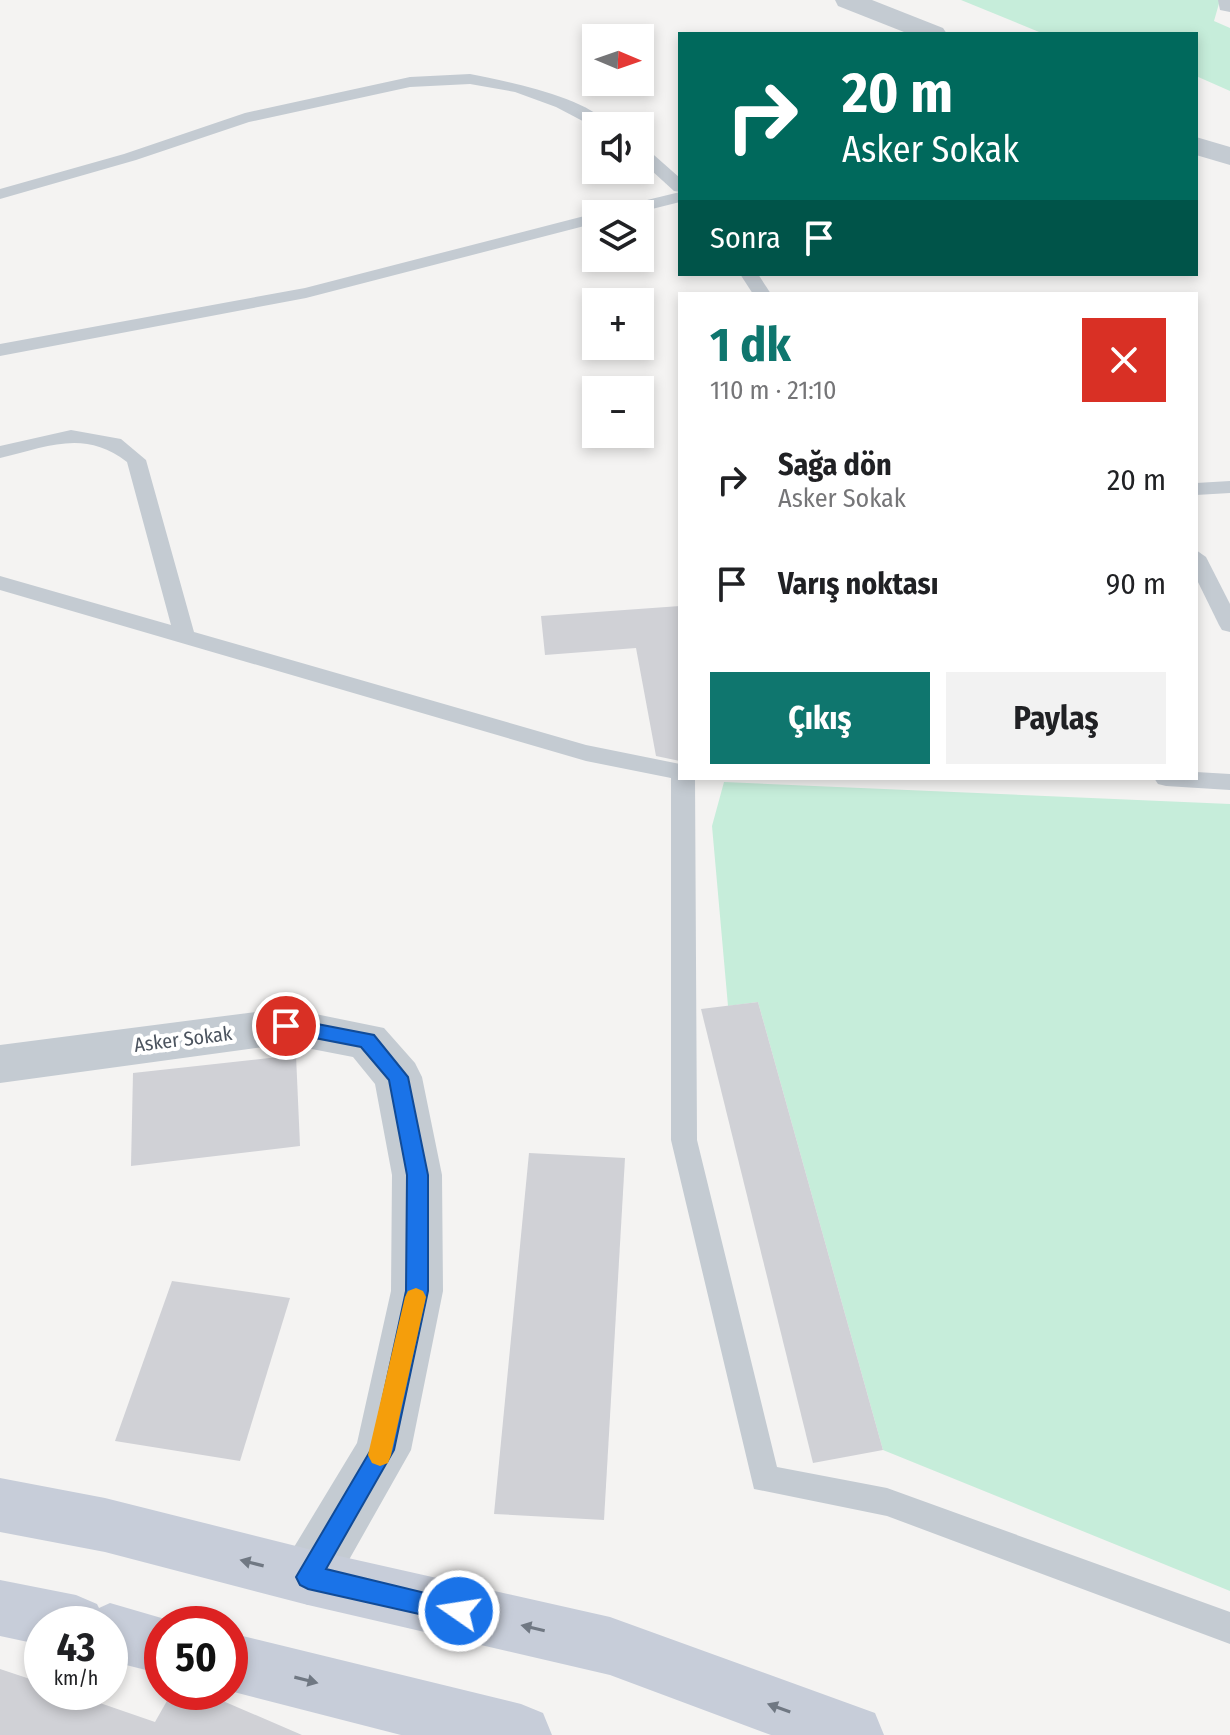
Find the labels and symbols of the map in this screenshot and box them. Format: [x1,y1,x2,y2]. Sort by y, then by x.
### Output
north arrow [582,24,654,96]
pin [252,992,320,1060]
street label: Asker Sokak [133,1021,234,1057]
one-way arrow [240,1556,265,1568]
position arrow [417,1569,501,1653]
speed limit sign: 50 [144,1606,248,1710]
one-way arrow [520,1621,545,1634]
one-way arrow [293,1674,318,1687]
one-way arrow [767,1701,791,1714]

